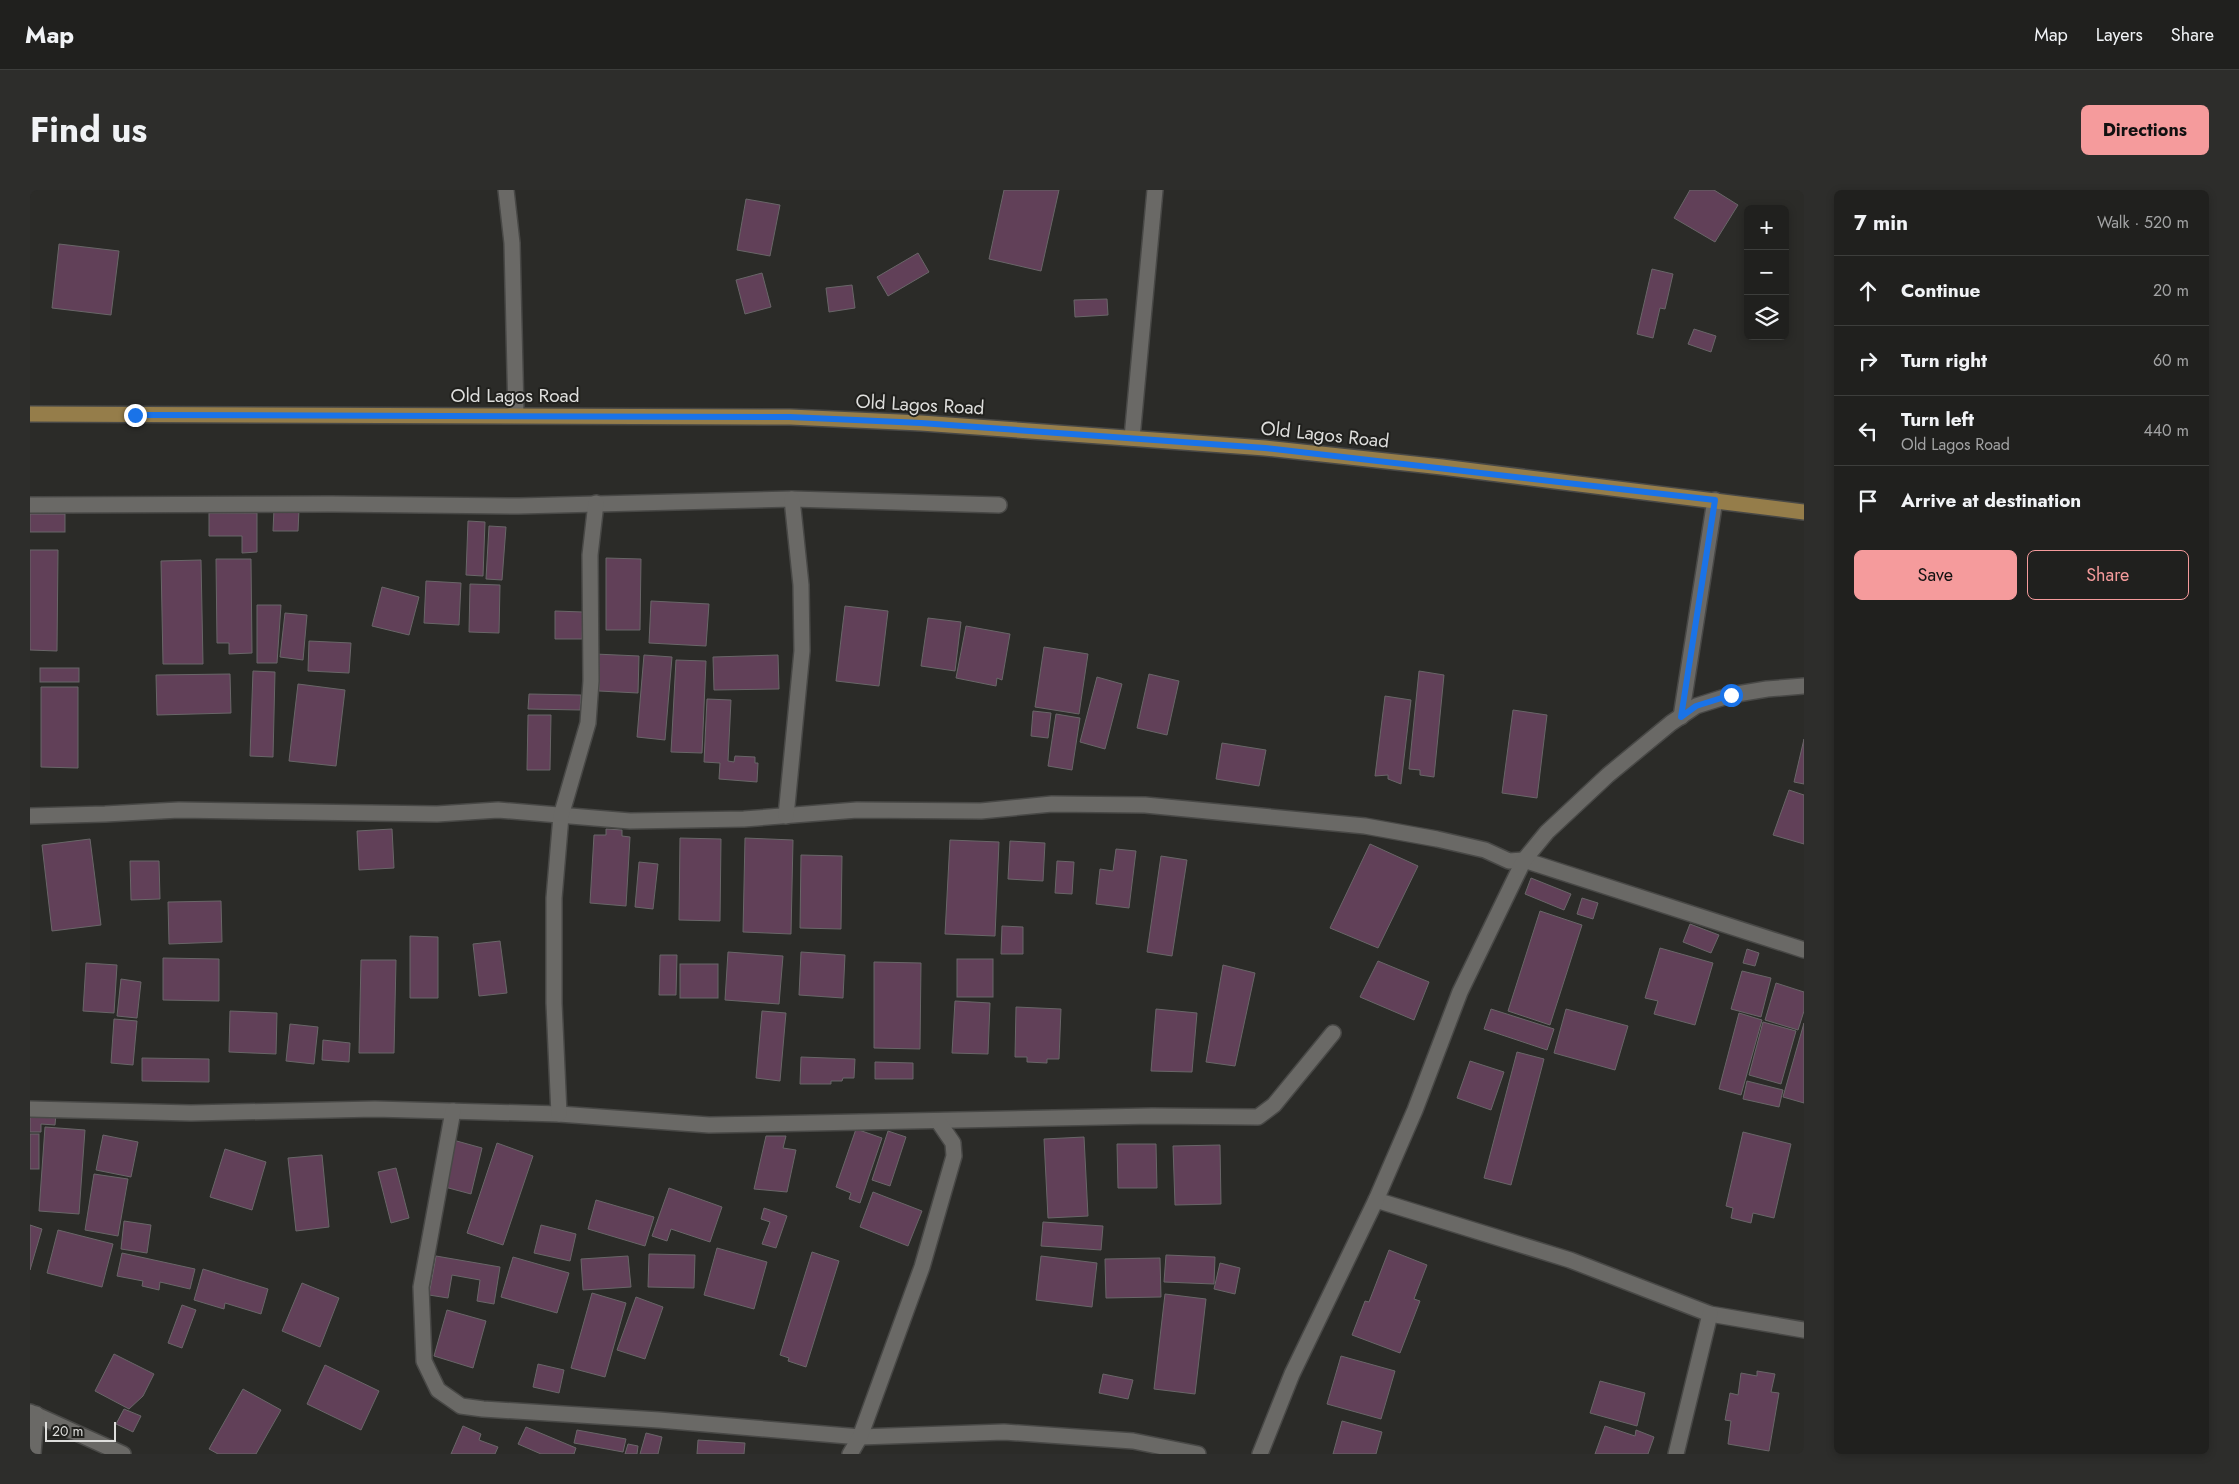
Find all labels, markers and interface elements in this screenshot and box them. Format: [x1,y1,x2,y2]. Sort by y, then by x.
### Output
text: Map [25,17,74,52]
text: Map [2034,22,2068,48]
text: Layers [2096,22,2143,48]
text: Share [2171,22,2214,48]
text: Find us [30,105,147,155]
button: Directions [2081,105,2209,155]
map controls [1744,205,1789,340]
button: + [1744,205,1789,250]
text: 7 min [1854,208,1908,238]
text: Walk · 520 m [2097,211,2189,234]
button: − [1744,250,1789,295]
icon: ahead [1854,277,1882,305]
text: Continue [1901,277,1980,304]
text: 20 m [2153,279,2189,302]
button: layers [1744,295,1789,340]
icon: right [1854,347,1882,375]
text: Turn right [1901,347,1987,374]
text: 60 m [2153,349,2189,372]
street label: Old Lagos Road [450,382,580,409]
street label: Old Lagos Road [855,388,985,421]
route end [124,404,147,427]
text: Turn left [1901,406,1974,433]
street label: Old Lagos Road [1259,414,1391,455]
icon: left [1854,417,1882,445]
text: 440 m [2143,419,2189,442]
text: Old Lagos Road [1901,433,2010,456]
icon: arrive [1854,487,1882,515]
text: Arrive at destination [1901,487,2081,514]
button: Save [1854,550,2017,600]
button: Share [2027,550,2189,600]
route start [1720,684,1743,707]
scale bar [45,1419,116,1442]
text: 20 m [52,1421,84,1441]

